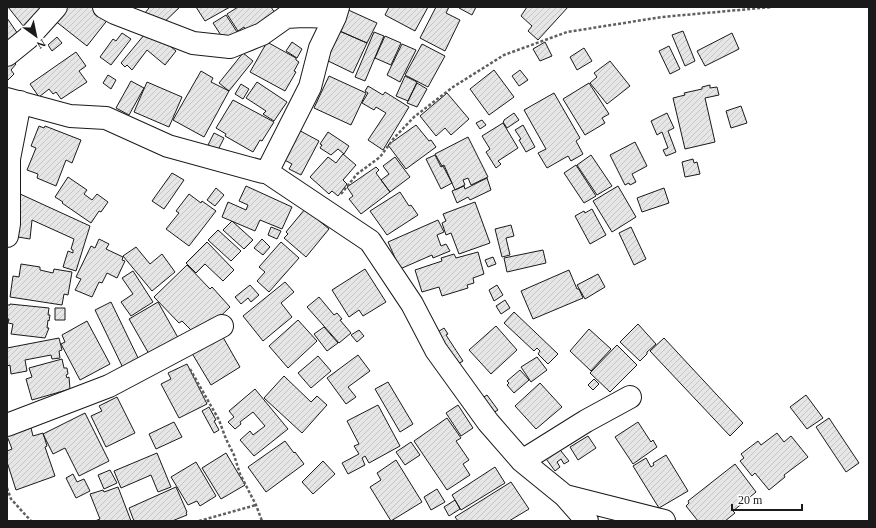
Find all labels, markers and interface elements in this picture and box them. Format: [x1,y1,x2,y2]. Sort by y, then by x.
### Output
north arrow [16,16,56,56]
text: N [35,37,48,52]
scale bar [732,486,802,512]
text: 20 m [738,493,763,507]

